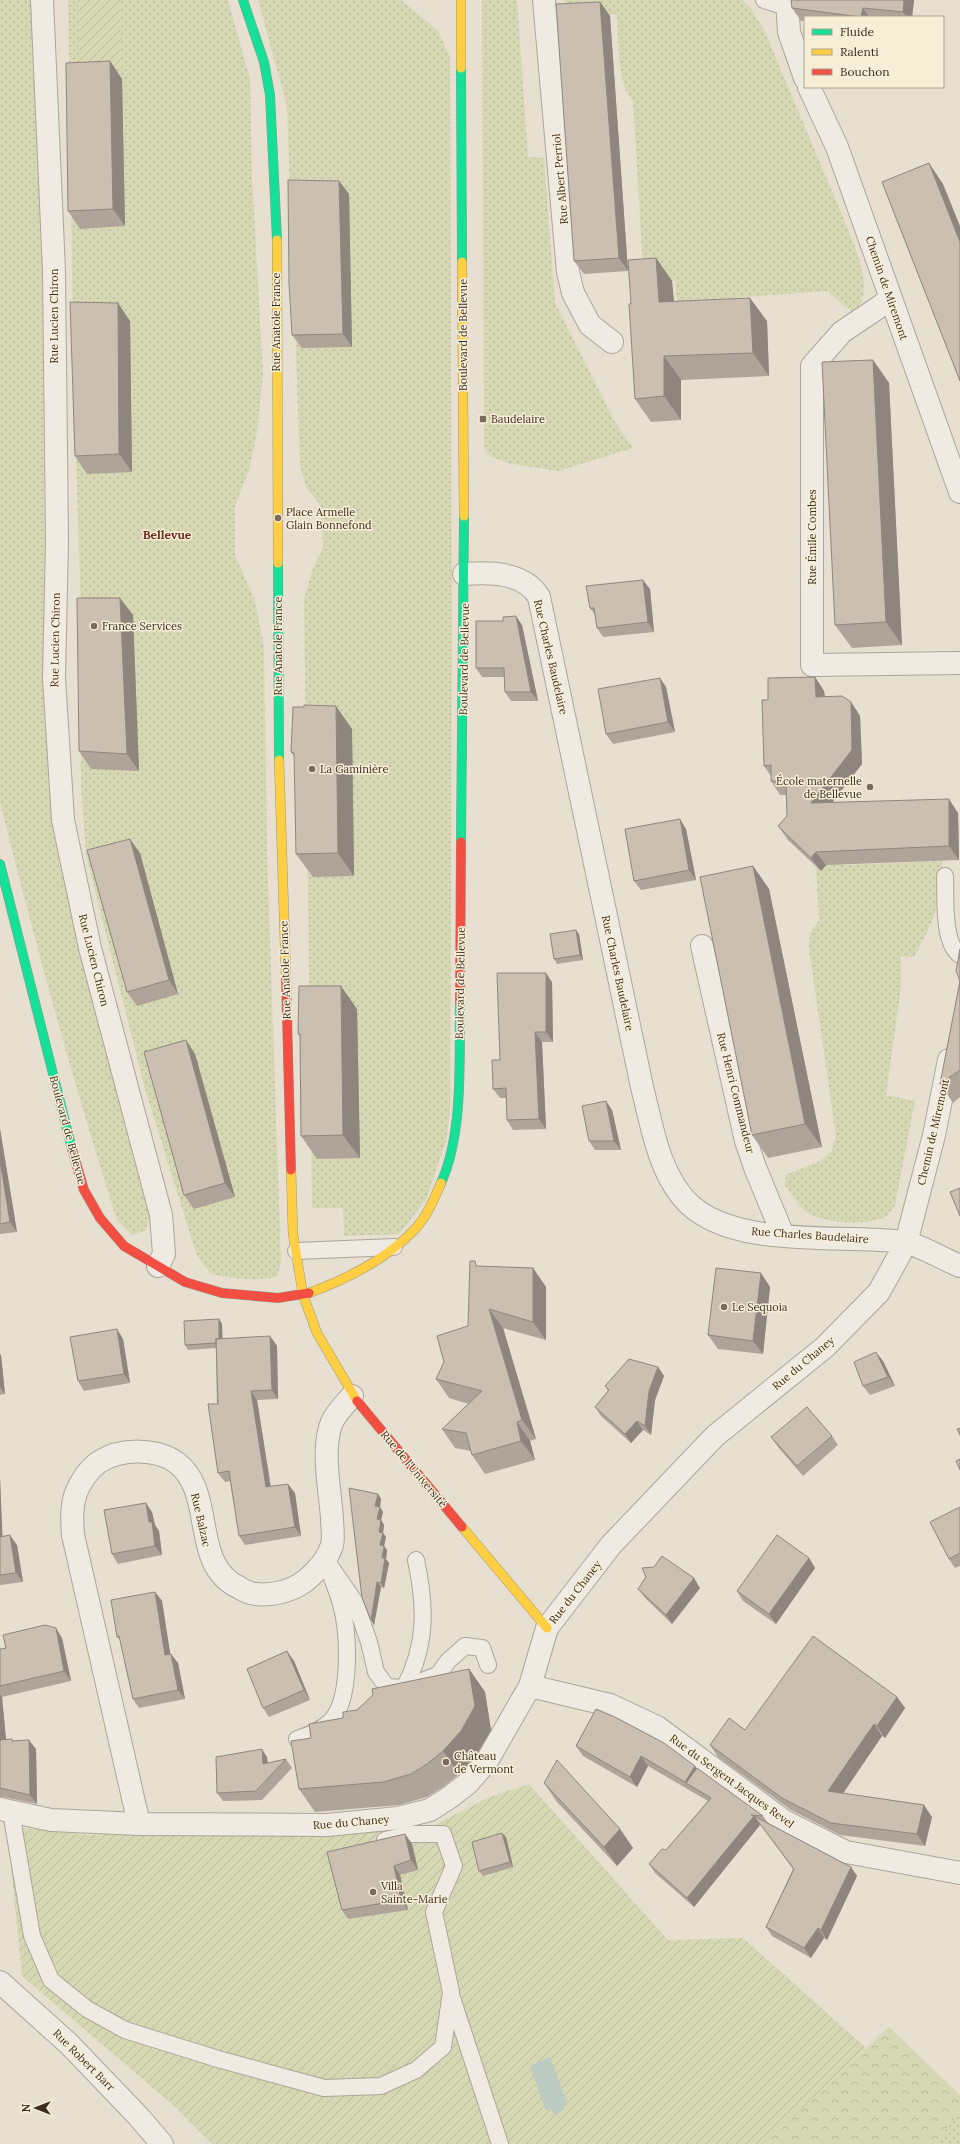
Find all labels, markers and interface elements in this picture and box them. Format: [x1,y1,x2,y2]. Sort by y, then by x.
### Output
legend [804,16,944,88]
text: Fluide [840,24,875,39]
text: Ralenti [840,44,879,59]
text: Bouchon [840,64,890,79]
street label: Rue Albert Perriol [549,133,571,225]
street label: Chemin de Miremont [863,234,912,343]
street label: Rue Lucien Chiron [47,268,61,363]
street label: Rue Anatole France [269,273,283,371]
street label: Boulevard de Bellevue [456,279,470,391]
place label: Baudelaire [491,412,545,426]
marker: Baudelaire [478,414,488,424]
street label: Rue Émile Combes [805,489,819,585]
place label: Place Armelle Glain Bonnefond [286,505,372,532]
marker: Place Armelle Glain Bonnefond [273,513,283,523]
district label: Bellevue [143,527,192,542]
street label: Rue Lucien Chiron [47,592,63,688]
street label: Rue Anatole France [271,597,285,695]
street label: Rue Charles Baudelaire [531,598,571,716]
street label: Boulevard de Bellevue [456,603,472,715]
place label: France Services [102,619,182,633]
marker: France Services [89,621,99,631]
place label: La Gaminière [320,762,389,776]
marker: La Gaminière [307,764,317,774]
place label: École maternelle de Bellevue [776,774,862,801]
marker: École maternelle de Bellevue [865,782,875,792]
street label: Rue Lucien Chiron [76,912,112,1008]
street label: Rue Charles Baudelaire [599,914,637,1032]
street label: Rue Anatole France [276,920,294,1020]
street label: Boulevard de Bellevue [452,927,468,1039]
street label: Rue Henri Commandeur [714,1031,758,1155]
street label: Boulevard de Bellevue [47,1074,89,1186]
street label: Chemin de Miremont [914,1077,952,1187]
street label: Rue Charles Baudelaire [751,1224,869,1246]
place label: Le Sequoia [732,1300,788,1314]
marker: Le Sequoia [719,1302,729,1312]
street label: Rue du Chaney [769,1333,837,1393]
street label: Rue de l'Université [378,1428,450,1510]
street label: Rue Balzac [188,1492,214,1549]
street label: Rue du Chaney [546,1557,604,1627]
street label: Rue du Sergent Jacques Revel [667,1731,797,1831]
place label: Château de Vermont [454,1749,515,1776]
marker: Château de Vermont [441,1757,451,1767]
street label: Rue du Chaney [312,1812,390,1832]
place label: Villa Sainte-Marie [380,1879,448,1906]
marker: Villa Sainte-Marie [368,1887,378,1897]
street label: Rue Robert Barr [50,2026,118,2094]
north arrow [16,2088,56,2128]
text: N [19,2103,33,2112]

